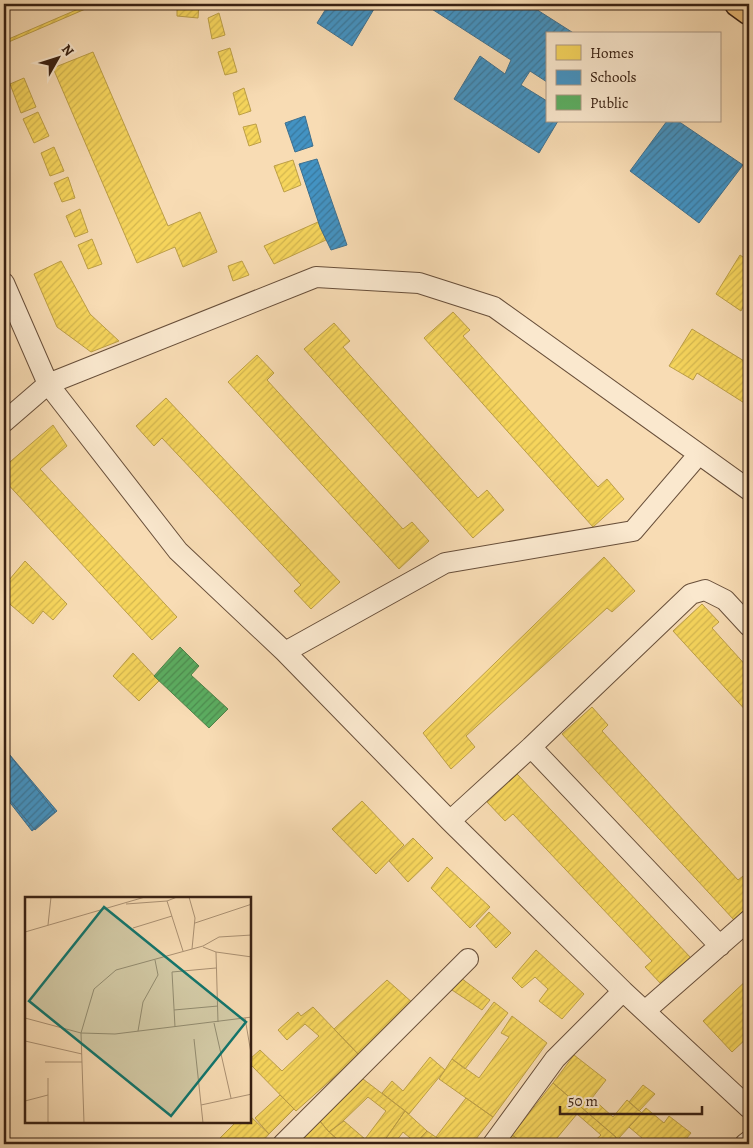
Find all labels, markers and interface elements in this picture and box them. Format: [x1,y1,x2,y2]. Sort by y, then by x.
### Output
north arrow [32,32,82,82]
legend [546,32,720,122]
text: N [57,40,78,60]
text: Homes [590,43,634,63]
text: Schools [590,67,637,87]
text: Public [590,93,628,113]
inset map [25,897,251,1123]
scale bar [560,1083,703,1115]
text: 50 m [568,1091,598,1111]

